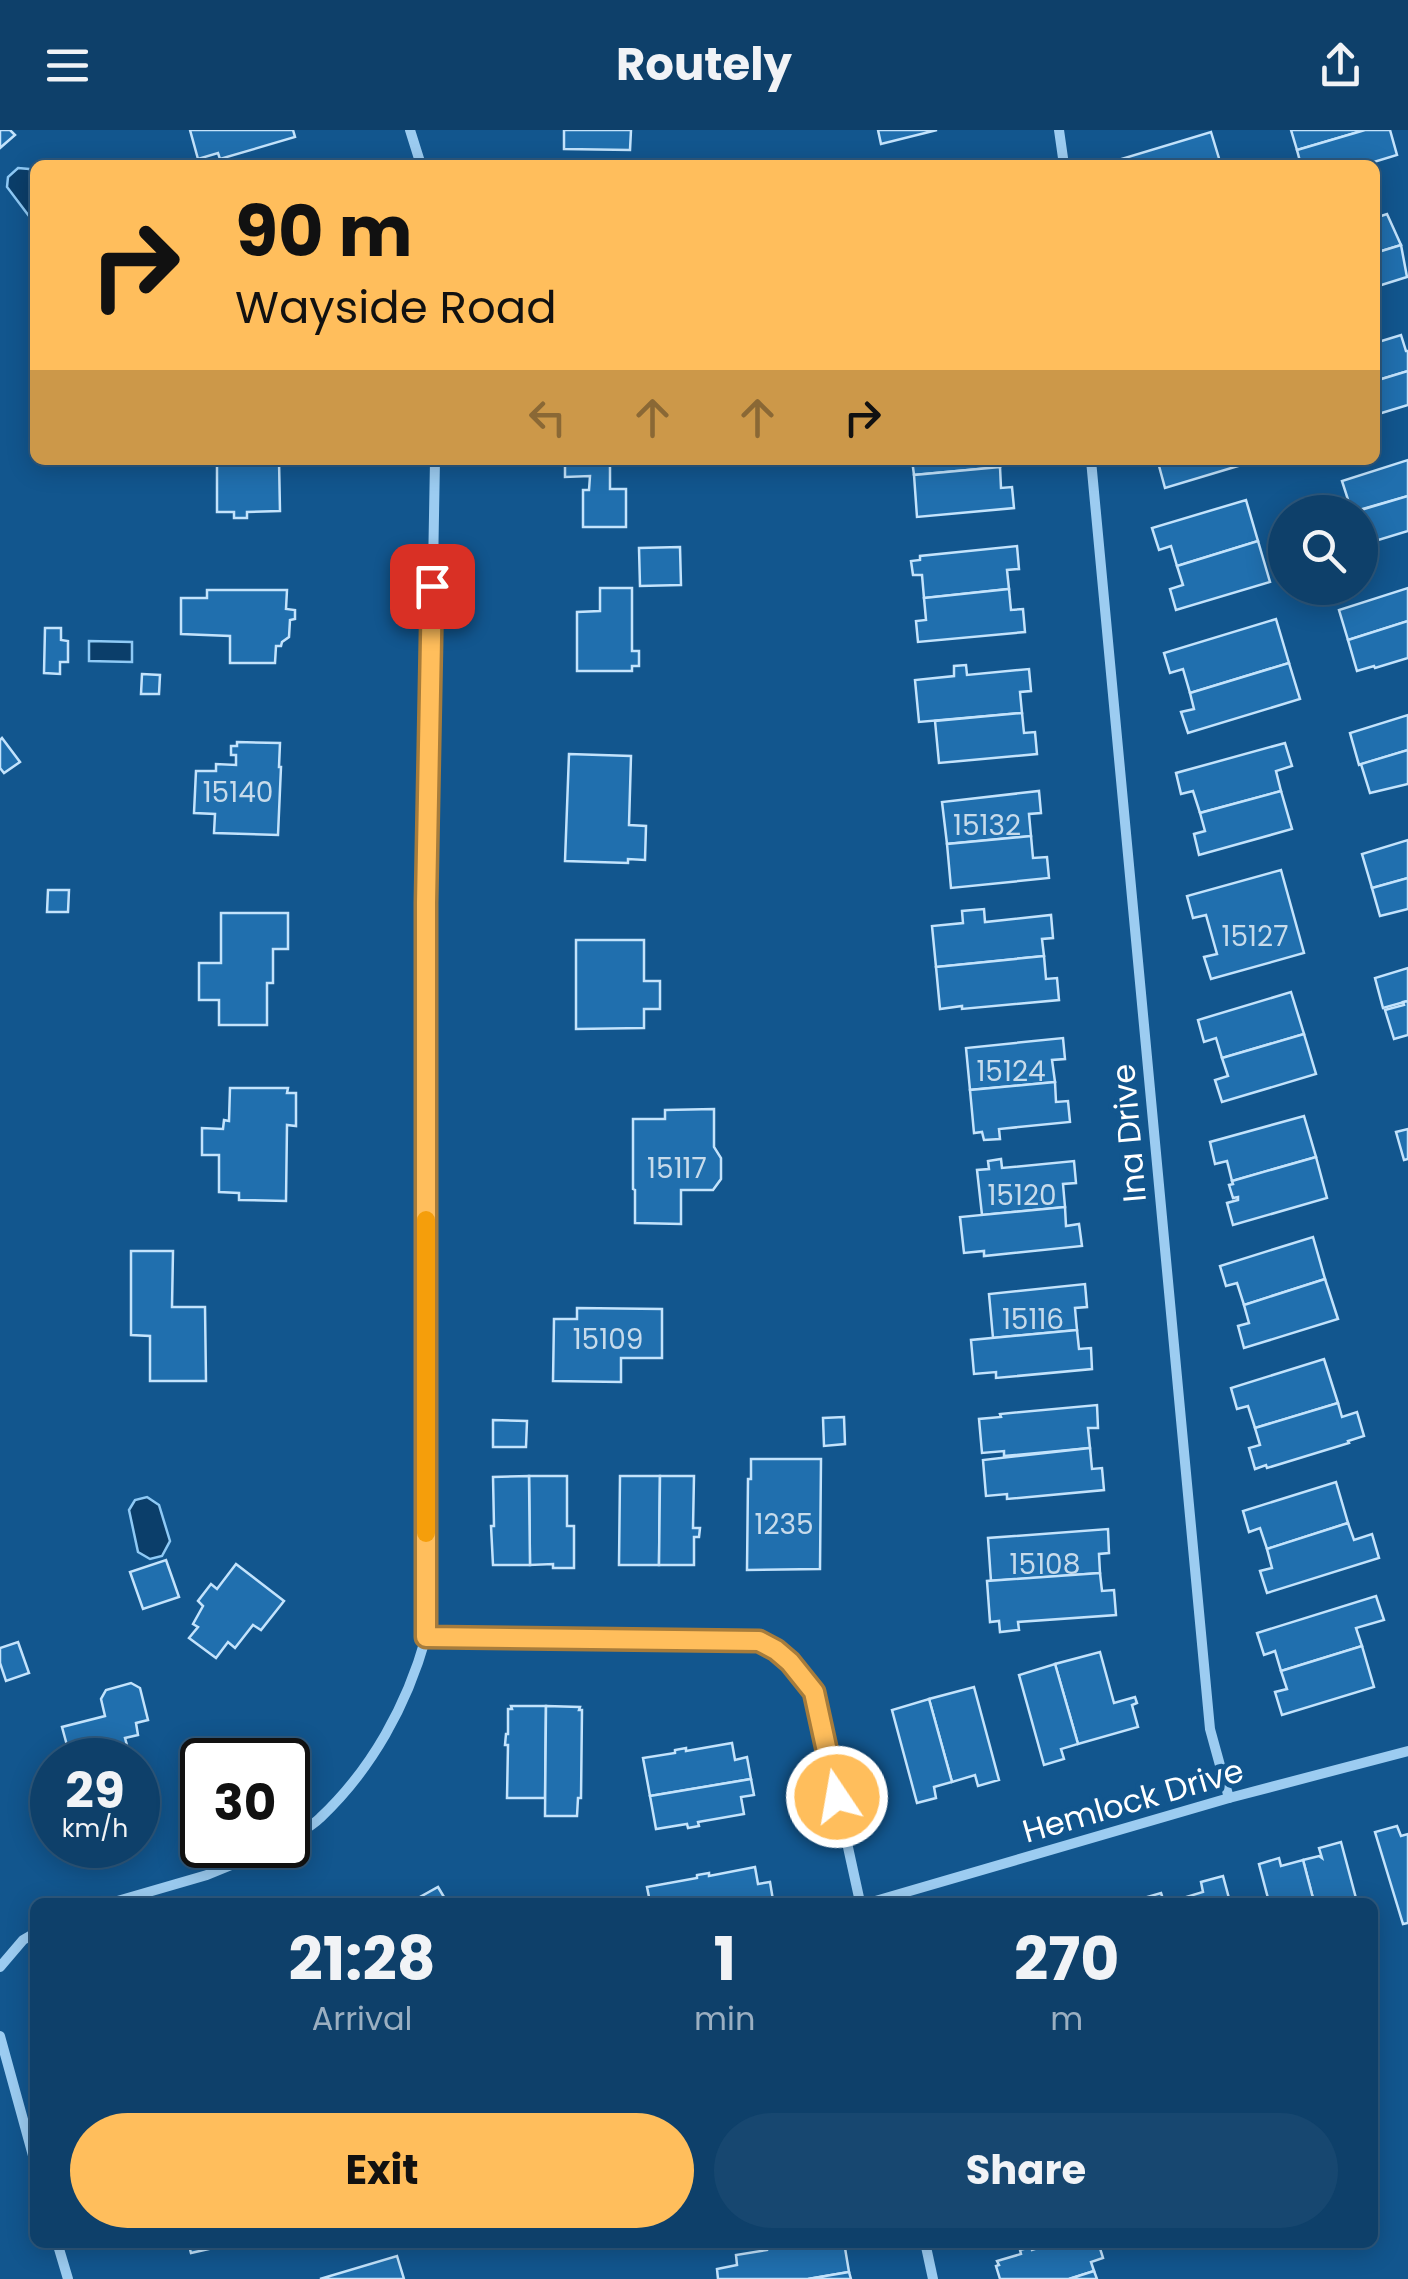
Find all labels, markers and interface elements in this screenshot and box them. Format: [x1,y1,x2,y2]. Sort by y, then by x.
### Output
text: Routely [616,33,792,96]
icon: menu [40,38,95,93]
icon: share [1313,38,1368,93]
text: 90 m [235,182,413,281]
icon: right [70,200,200,330]
text: Wayside Road [235,276,557,339]
icon: left [520,390,575,445]
icon: ahead [625,390,680,445]
icon: ahead [730,390,785,445]
icon: right [835,390,890,445]
map controls [1268,495,1378,605]
button: search [1268,495,1378,605]
pin [390,544,475,629]
icon: arrive [405,559,460,614]
house number: 15140 [203,773,273,812]
house number: 15132 [953,806,1021,845]
house number: 15127 [1222,917,1288,956]
house number: 15124 [976,1052,1046,1091]
street label: Ina Drive [1100,1062,1157,1204]
house number: 15117 [647,1149,707,1188]
house number: 15120 [987,1176,1057,1215]
house number: 15116 [1002,1300,1064,1339]
house number: 15109 [573,1320,643,1359]
house number: 1235 [754,1505,814,1544]
house number: 15108 [1010,1545,1080,1584]
speed limit sign: 30 [180,1738,310,1868]
position arrow [785,1745,889,1849]
street label: Hemlock Drive [1017,1747,1249,1854]
text: 29 [65,1755,125,1826]
text: km/h [62,1811,128,1846]
text: 21:28 [289,1917,436,2001]
text: 1 [713,1917,736,2001]
text: 270 [1014,1917,1119,2001]
text: Arrival [312,1996,412,2041]
text: min [694,1996,755,2041]
text: m [1050,1996,1083,2041]
button: Exit [70,2113,694,2228]
button: Share [714,2113,1338,2228]

